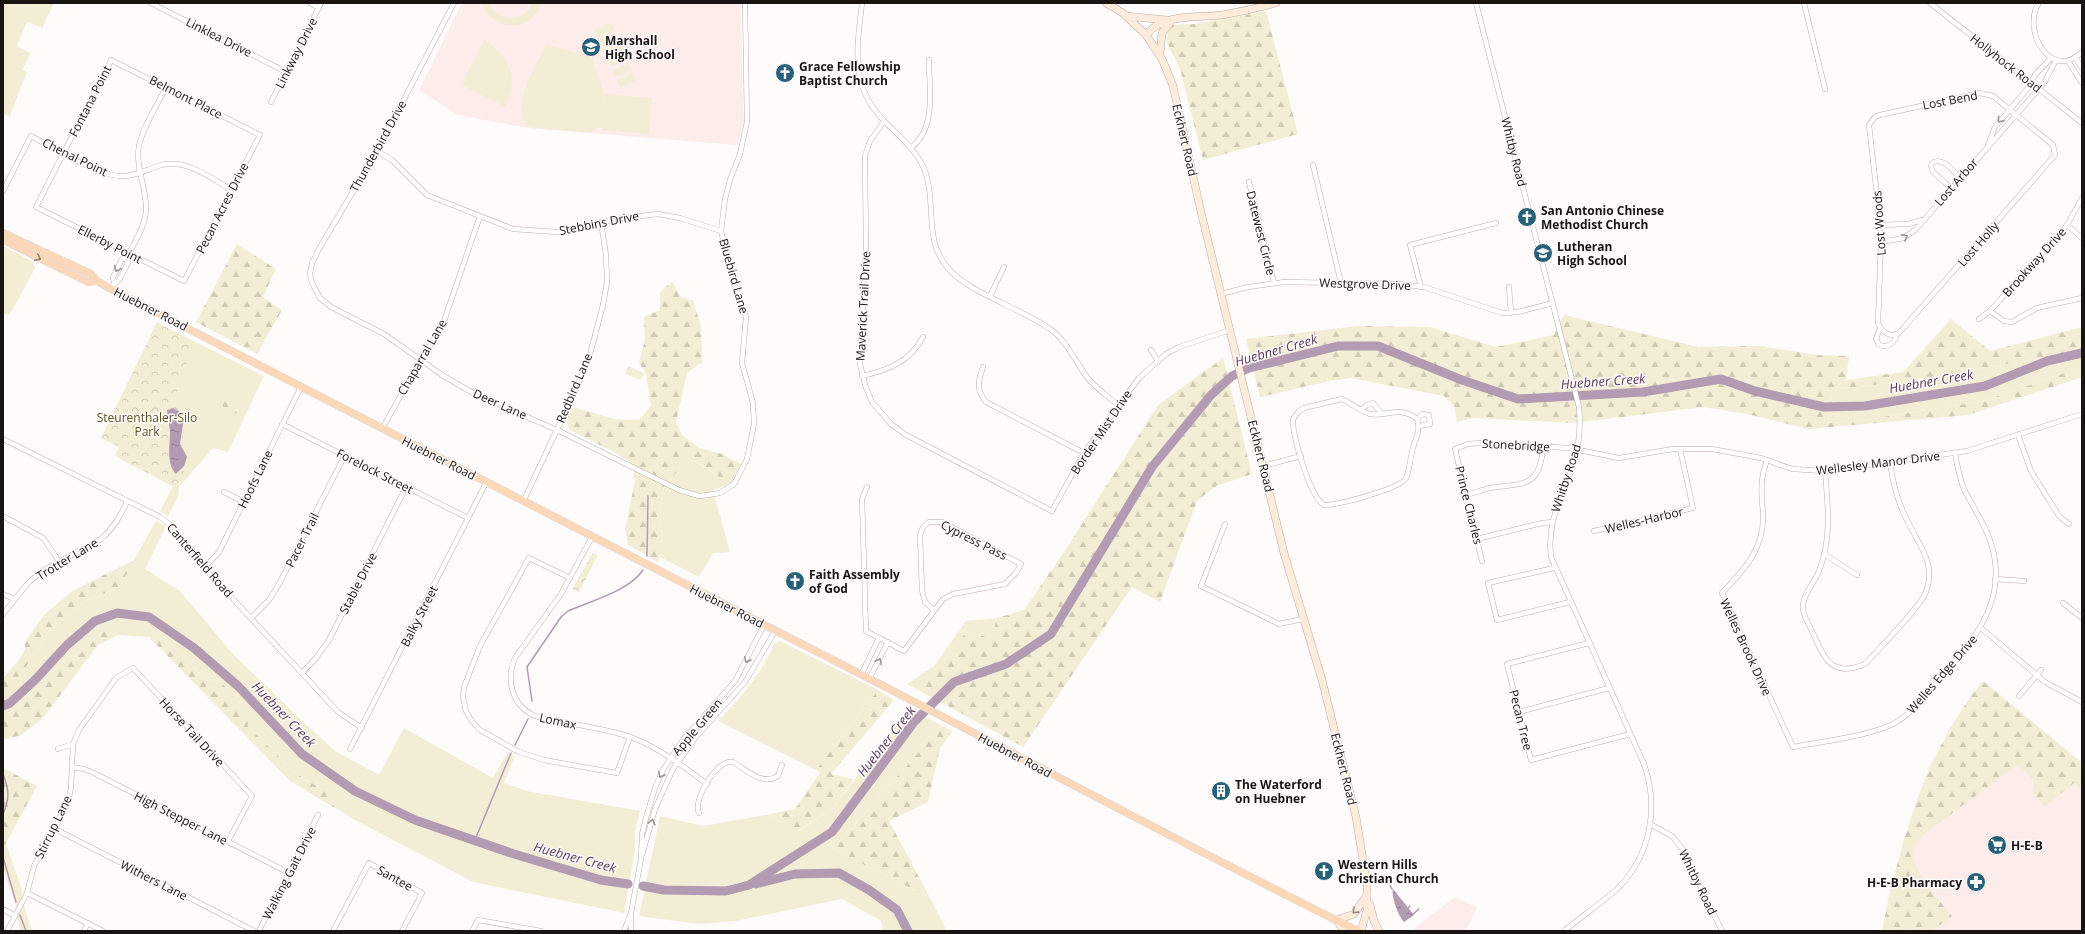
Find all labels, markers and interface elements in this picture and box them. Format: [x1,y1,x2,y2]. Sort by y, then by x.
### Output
street label: Linklea Drive [183,13,255,61]
street label: Linkway Drive [271,14,321,91]
street label: Hollyhock Road [1967,30,2045,96]
place label: Marshall High School [605,32,675,63]
school or university icon: Marshall High School [580,36,602,58]
place label: Grace Fellowship Baptist Church [799,58,901,89]
street label: Fontana Point [65,62,115,140]
church icon: Grace Fellowship Baptist Church [774,62,796,84]
street label: Belmont Place [146,71,226,123]
street label: Lost Bend [1921,86,1979,114]
street label: Thunderbird Drive [346,97,410,195]
street label: Eckhert Road [1168,102,1202,178]
street label: Whitby Road [1497,116,1531,188]
one-way arrow [1998,116,2005,123]
street label: Chenal Point [39,134,111,180]
street label: Lost Arbor [1930,154,1982,210]
street label: Pecan Acres Drive [192,159,252,256]
street label: Datewest Circle [1242,189,1280,277]
street label: Lost Woods [1868,190,1890,256]
place label: San Antonio Chinese Methodist Church [1541,202,1664,233]
church icon: San Antonio Chinese Methodist Church [1516,206,1538,228]
street label: Stebbins Drive [558,207,641,239]
street label: Lost Holly [1954,217,2003,270]
street label: Ellerby Point [75,221,145,267]
street label: Brookway Drive [1998,223,2070,300]
one-way arrow [1901,234,1908,241]
street label: Bluebird Lane [715,236,753,316]
place label: Lutheran High School [1557,238,1627,269]
school or university icon: Lutheran High School [1532,242,1554,264]
street label: Maverick Trail Drive [852,250,874,361]
one-way arrow [34,253,41,261]
one-way arrow [114,264,122,272]
street label: Westgrove Drive [1319,274,1411,294]
street label: Huebner Road [111,283,191,335]
street label: Chaparral Lane [393,316,451,398]
water label: Huebner Creek [1233,329,1320,370]
street label: Redbird Lane [552,350,596,425]
water label: Huebner Creek [1888,365,1975,397]
water label: Huebner Creek [1560,369,1647,393]
street label: Deer Lane [470,385,530,424]
street label: Border Mist Drive [1066,386,1136,477]
park label: Steurenthaler-Silo Park [97,409,197,440]
street label: Eckhert Road [1244,418,1278,494]
street label: Huebner Road [399,432,479,484]
street label: Stonebridge [1482,435,1551,455]
street label: Whitby Road [1547,442,1585,514]
street label: Forelock Street [334,444,416,498]
street label: Hoofs Lane [234,447,277,511]
street label: Wellesley Manor Drive [1815,447,1941,479]
street label: Prince Charles [1451,464,1487,546]
street label: Welles-Harbor [1603,503,1685,537]
street label: Pacer Trail [281,510,323,570]
street label: Cypress Pass [938,516,1010,564]
street label: Canterfield Road [163,519,237,601]
street label: Trotter Lane [33,534,101,584]
street label: Stable Drive [335,549,381,617]
place label: Faith Assembly of God [809,566,900,597]
church icon: Faith Assembly of God [784,570,806,592]
street label: Huebner Road [687,580,767,632]
street label: Balky Street [396,583,442,649]
street label: Welles Brook Drive [1716,596,1776,699]
street label: Welles Edge Drive [1903,631,1981,717]
one-way arrow [745,656,752,664]
one-way arrow [874,657,881,665]
water label: Huebner Creek [248,677,320,751]
street label: Pecan Tree [1505,688,1537,752]
street label: Horse Tail Drive [156,694,229,770]
street label: Apple Green [668,695,726,759]
water label: Huebner Creek [853,702,920,780]
street label: Lomax [538,709,579,733]
street label: Huebner Road [975,728,1055,782]
street label: Eckhert Road [1327,731,1361,807]
one-way arrow [658,770,666,778]
place label: The Waterford on Huebner [1235,776,1322,807]
building icon: The Waterford on Huebner [1210,780,1232,802]
street label: High Stepper Lane [131,787,231,849]
street label: Stirrup Lane [30,792,76,862]
one-way arrow [647,818,656,825]
street label: Walking Gait Drive [258,823,320,922]
supermarket icon: H-E-B [1986,834,2008,856]
water label: Huebner Creek [532,837,619,877]
place label: H-E-B [2011,837,2043,854]
street label: Whitby Road [1675,846,1721,918]
street label: Withers Lane [118,856,191,904]
place label: Western Hills Christian Church [1338,856,1439,887]
church icon: Western Hills Christian Church [1313,860,1335,882]
street label: Santee [374,861,416,895]
pharmacy icon: H-E-B Pharmacy [1965,871,1987,893]
place label: H-E-B Pharmacy [1867,874,1962,891]
one-way arrow [1352,906,1360,914]

